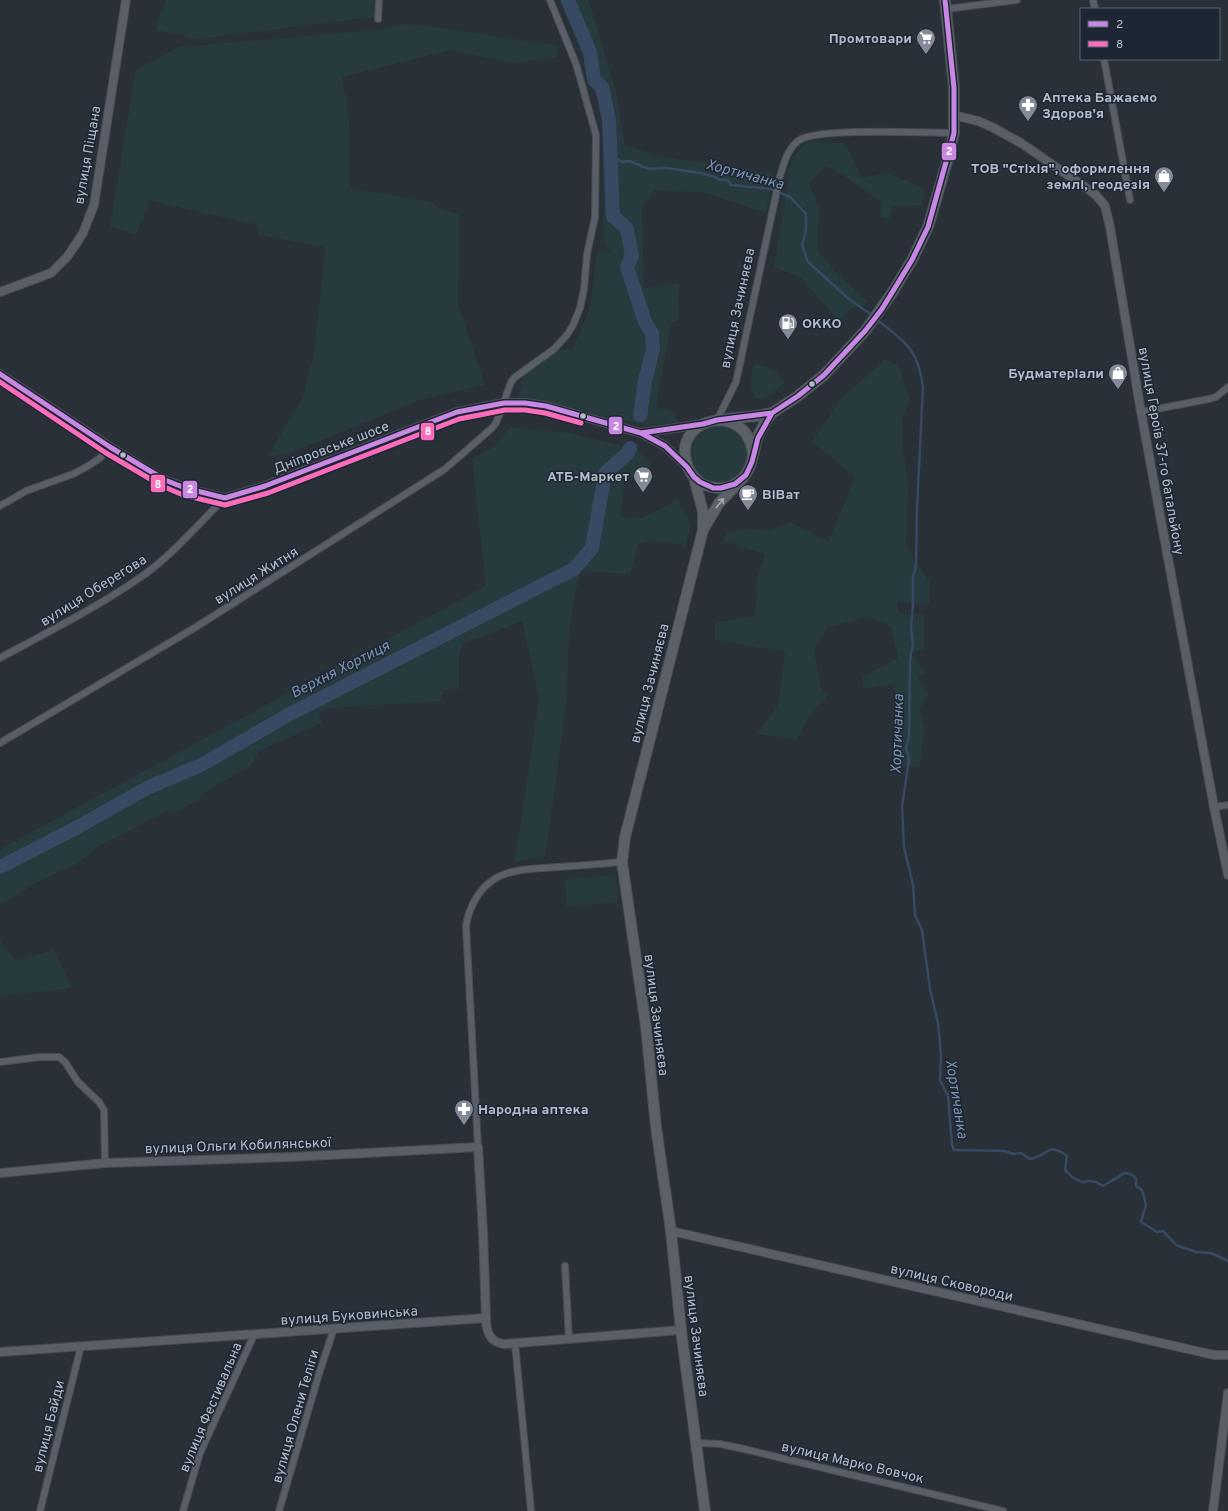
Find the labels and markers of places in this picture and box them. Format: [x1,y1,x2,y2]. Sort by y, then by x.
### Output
supermarket icon: Промтовари [915,27,937,55]
place label: Промтовари [829,31,912,48]
place label: Аптека Бажаємо Здоров'я [1042,90,1157,123]
pharmacy icon: Аптека Бажаємо Здоров'я [1017,94,1039,122]
place label: ТОВ "Стіхія", оформлення землі, геодезія [971,161,1150,194]
shop icon: ТОВ "Стіхія", оформлення землі, геодезія [1153,165,1175,193]
fuel station icon: ОККО [777,312,799,340]
place label: ОККО [802,316,842,333]
shop icon: Будматеріали [1107,362,1129,390]
place label: Будматеріали [1008,366,1104,383]
unlabelled marker [807,379,817,389]
unlabelled marker [578,411,588,421]
unlabelled marker [118,450,128,460]
supermarket icon: АТБ-Маркет [632,465,654,493]
place label: АТБ-Маркет [547,469,629,486]
cafe icon: ВіВат [737,483,759,511]
place label: ВіВат [762,487,800,504]
pharmacy icon: Народна аптека [453,1098,475,1126]
place label: Народна аптека [478,1102,589,1119]

